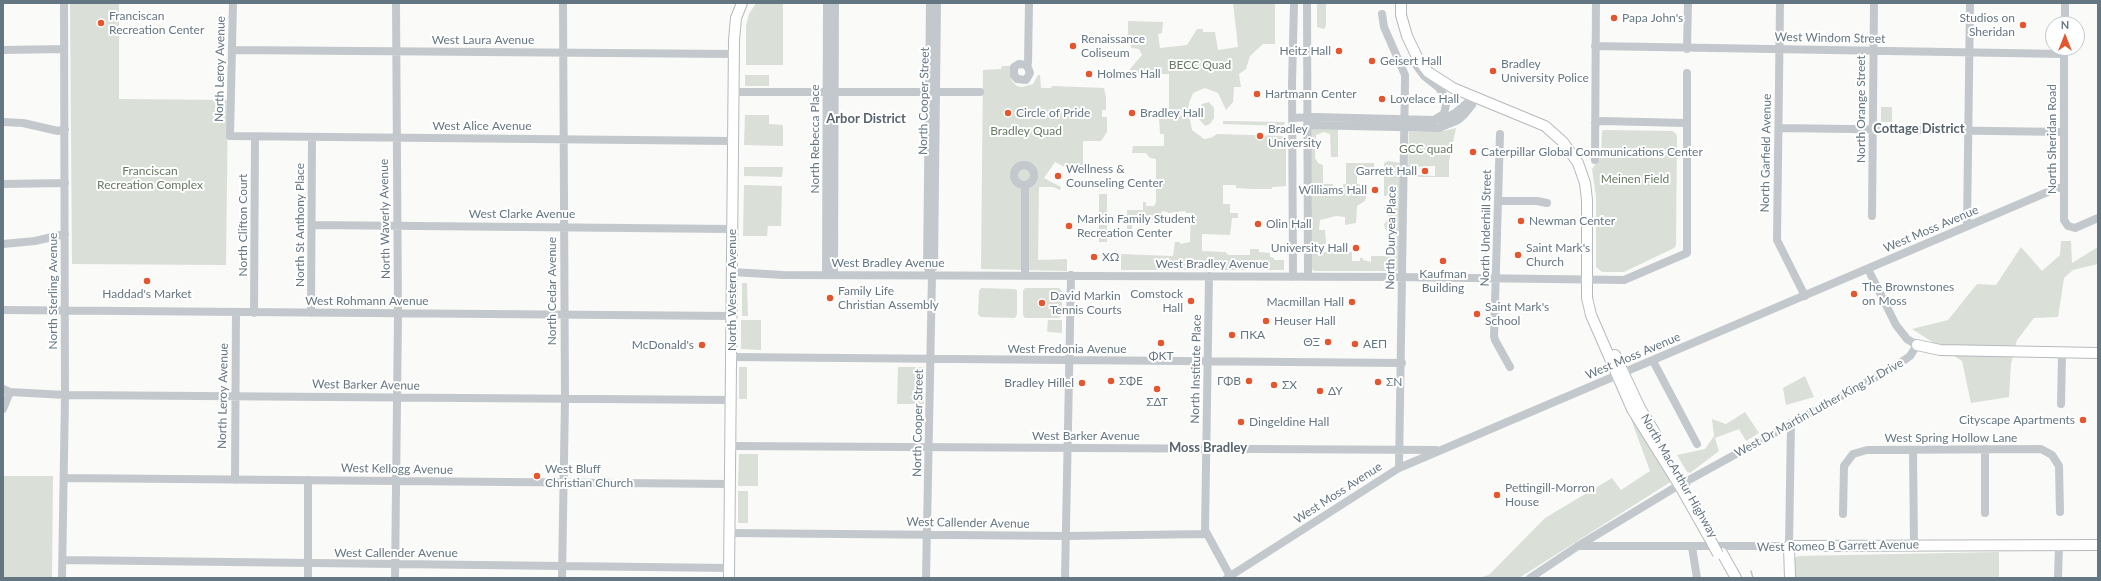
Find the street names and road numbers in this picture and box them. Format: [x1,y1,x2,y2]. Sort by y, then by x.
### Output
street label: North Leroy Avenue [212,16,228,122]
street label: West Windom Street [1775,30,1885,46]
street label: West Laura Avenue [432,33,534,47]
street label: North Cooper Street [916,47,932,155]
street label: North Orange Street [1854,55,1868,163]
street label: North Rebecca Place [808,84,822,194]
street label: North Sheridan Road [2045,84,2059,194]
street label: North Garfield Avenue [1758,93,1774,213]
street label: West Alice Avenue [432,119,532,133]
street label: North Waverly Avenue [377,159,393,279]
street label: North St Anthony Place [293,163,307,287]
street label: North Underhill Street [1478,169,1494,287]
street label: North Clifton Court [236,174,250,276]
street label: North Duryea Place [1383,186,1399,290]
street label: West Moss Avenue [1881,203,1981,255]
street label: West Clarke Avenue [469,207,575,221]
street label: North Western Avenue [725,229,739,351]
street label: North Sterling Avenue [46,233,60,349]
street label: North Cedar Avenue [545,237,559,345]
street label: West Bradley Avenue [831,256,945,270]
street label: West Bradley Avenue [1155,257,1269,271]
street label: West Rohmann Avenue [305,294,429,308]
street label: North Institute Place [1188,314,1204,424]
street label: West Moss Avenue [1583,330,1683,382]
street label: West Fredonia Avenue [1007,342,1127,356]
street label: North Leroy Avenue [215,343,231,449]
street label: West Dr Martin Luther King Jr Drive [1732,355,1906,461]
street label: North Cooper Street [910,369,926,477]
street label: West Barker Avenue [312,377,420,393]
street label: North MacArthur Highway [1638,411,1720,541]
street label: West Barker Avenue [1032,429,1140,443]
street label: West Spring Hollow Lane [1885,431,2017,445]
street label: West Moss Avenue [1291,459,1385,527]
street label: West Kellogg Avenue [341,461,453,477]
street label: West Callender Avenue [906,515,1030,531]
street label: West Romeo B Garrett Avenue [1757,537,1919,555]
street label: West Callender Avenue [334,546,458,560]

